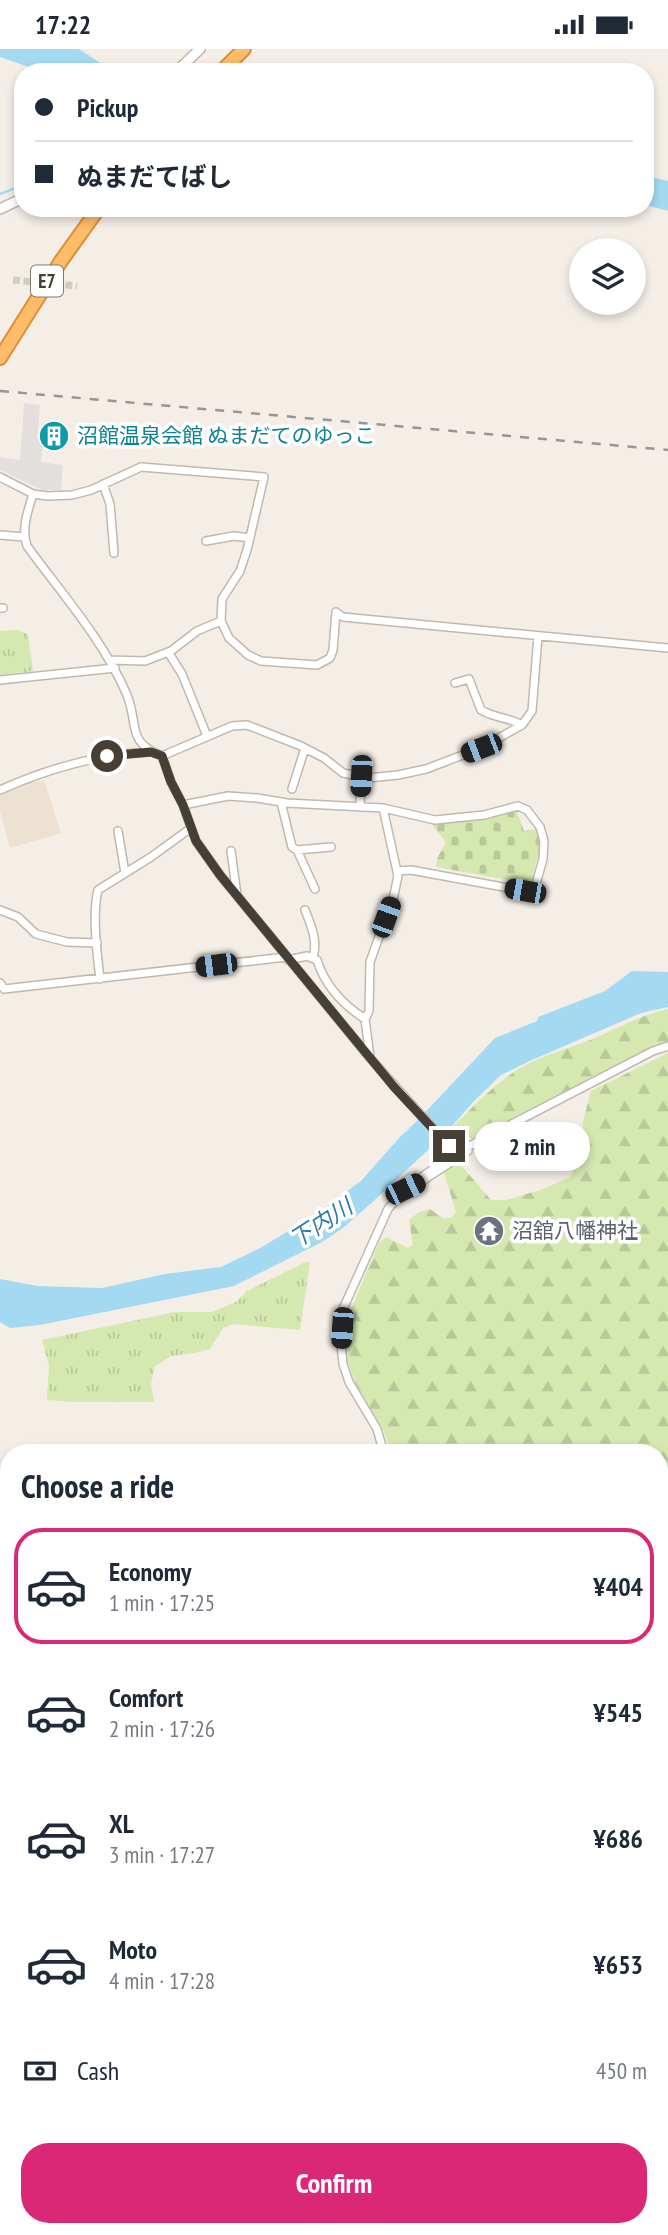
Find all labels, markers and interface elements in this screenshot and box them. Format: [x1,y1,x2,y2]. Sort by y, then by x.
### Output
text: 17:22 [35,8,91,41]
text: Pickup [77,91,138,124]
text: ぬまだてばし [77,160,232,193]
map controls [569,238,646,315]
button: layers [569,238,646,315]
road number: E7 [31,265,63,297]
building icon: 沼館温泉会館 ぬまだてのゆっこ [37,419,71,453]
place label: 沼館温泉会館 ぬまだてのゆっこ [77,422,375,449]
car [458,731,505,765]
route start [91,740,123,772]
car [350,754,373,798]
car [503,877,548,905]
car [369,894,404,940]
car [194,952,239,978]
callout: 2 min [474,1121,589,1171]
route end [433,1130,465,1162]
text: 2 min [509,1132,555,1161]
car [382,1170,429,1208]
water label: 下内川 [284,1190,360,1254]
temple icon: 沼舘八幡神社 [472,1214,506,1248]
place label: 沼舘八幡神社 [512,1217,638,1244]
car [331,1306,354,1350]
text: Choose a ride [21,1465,174,1507]
icon: car [25,1555,88,1618]
text: Economy [109,1555,191,1588]
text: ¥404 [593,1570,643,1603]
text: 1 min · 17:25 [109,1588,215,1617]
icon: car [25,1681,88,1744]
text: Comfort [109,1681,183,1714]
text: ¥545 [593,1696,643,1729]
text: 2 min · 17:26 [109,1714,215,1743]
icon: car [25,1807,88,1870]
text: XL [109,1807,134,1840]
text: ¥686 [593,1822,643,1855]
text: 3 min · 17:27 [109,1840,215,1869]
icon: car [25,1933,88,1996]
text: Moto [109,1933,157,1966]
text: ¥653 [593,1948,643,1981]
text: 4 min · 17:28 [109,1966,215,1995]
icon: cash [21,2052,59,2090]
text: Cash [77,2054,119,2087]
text: 450 m [596,2056,647,2085]
button: Confirm [21,2143,647,2223]

